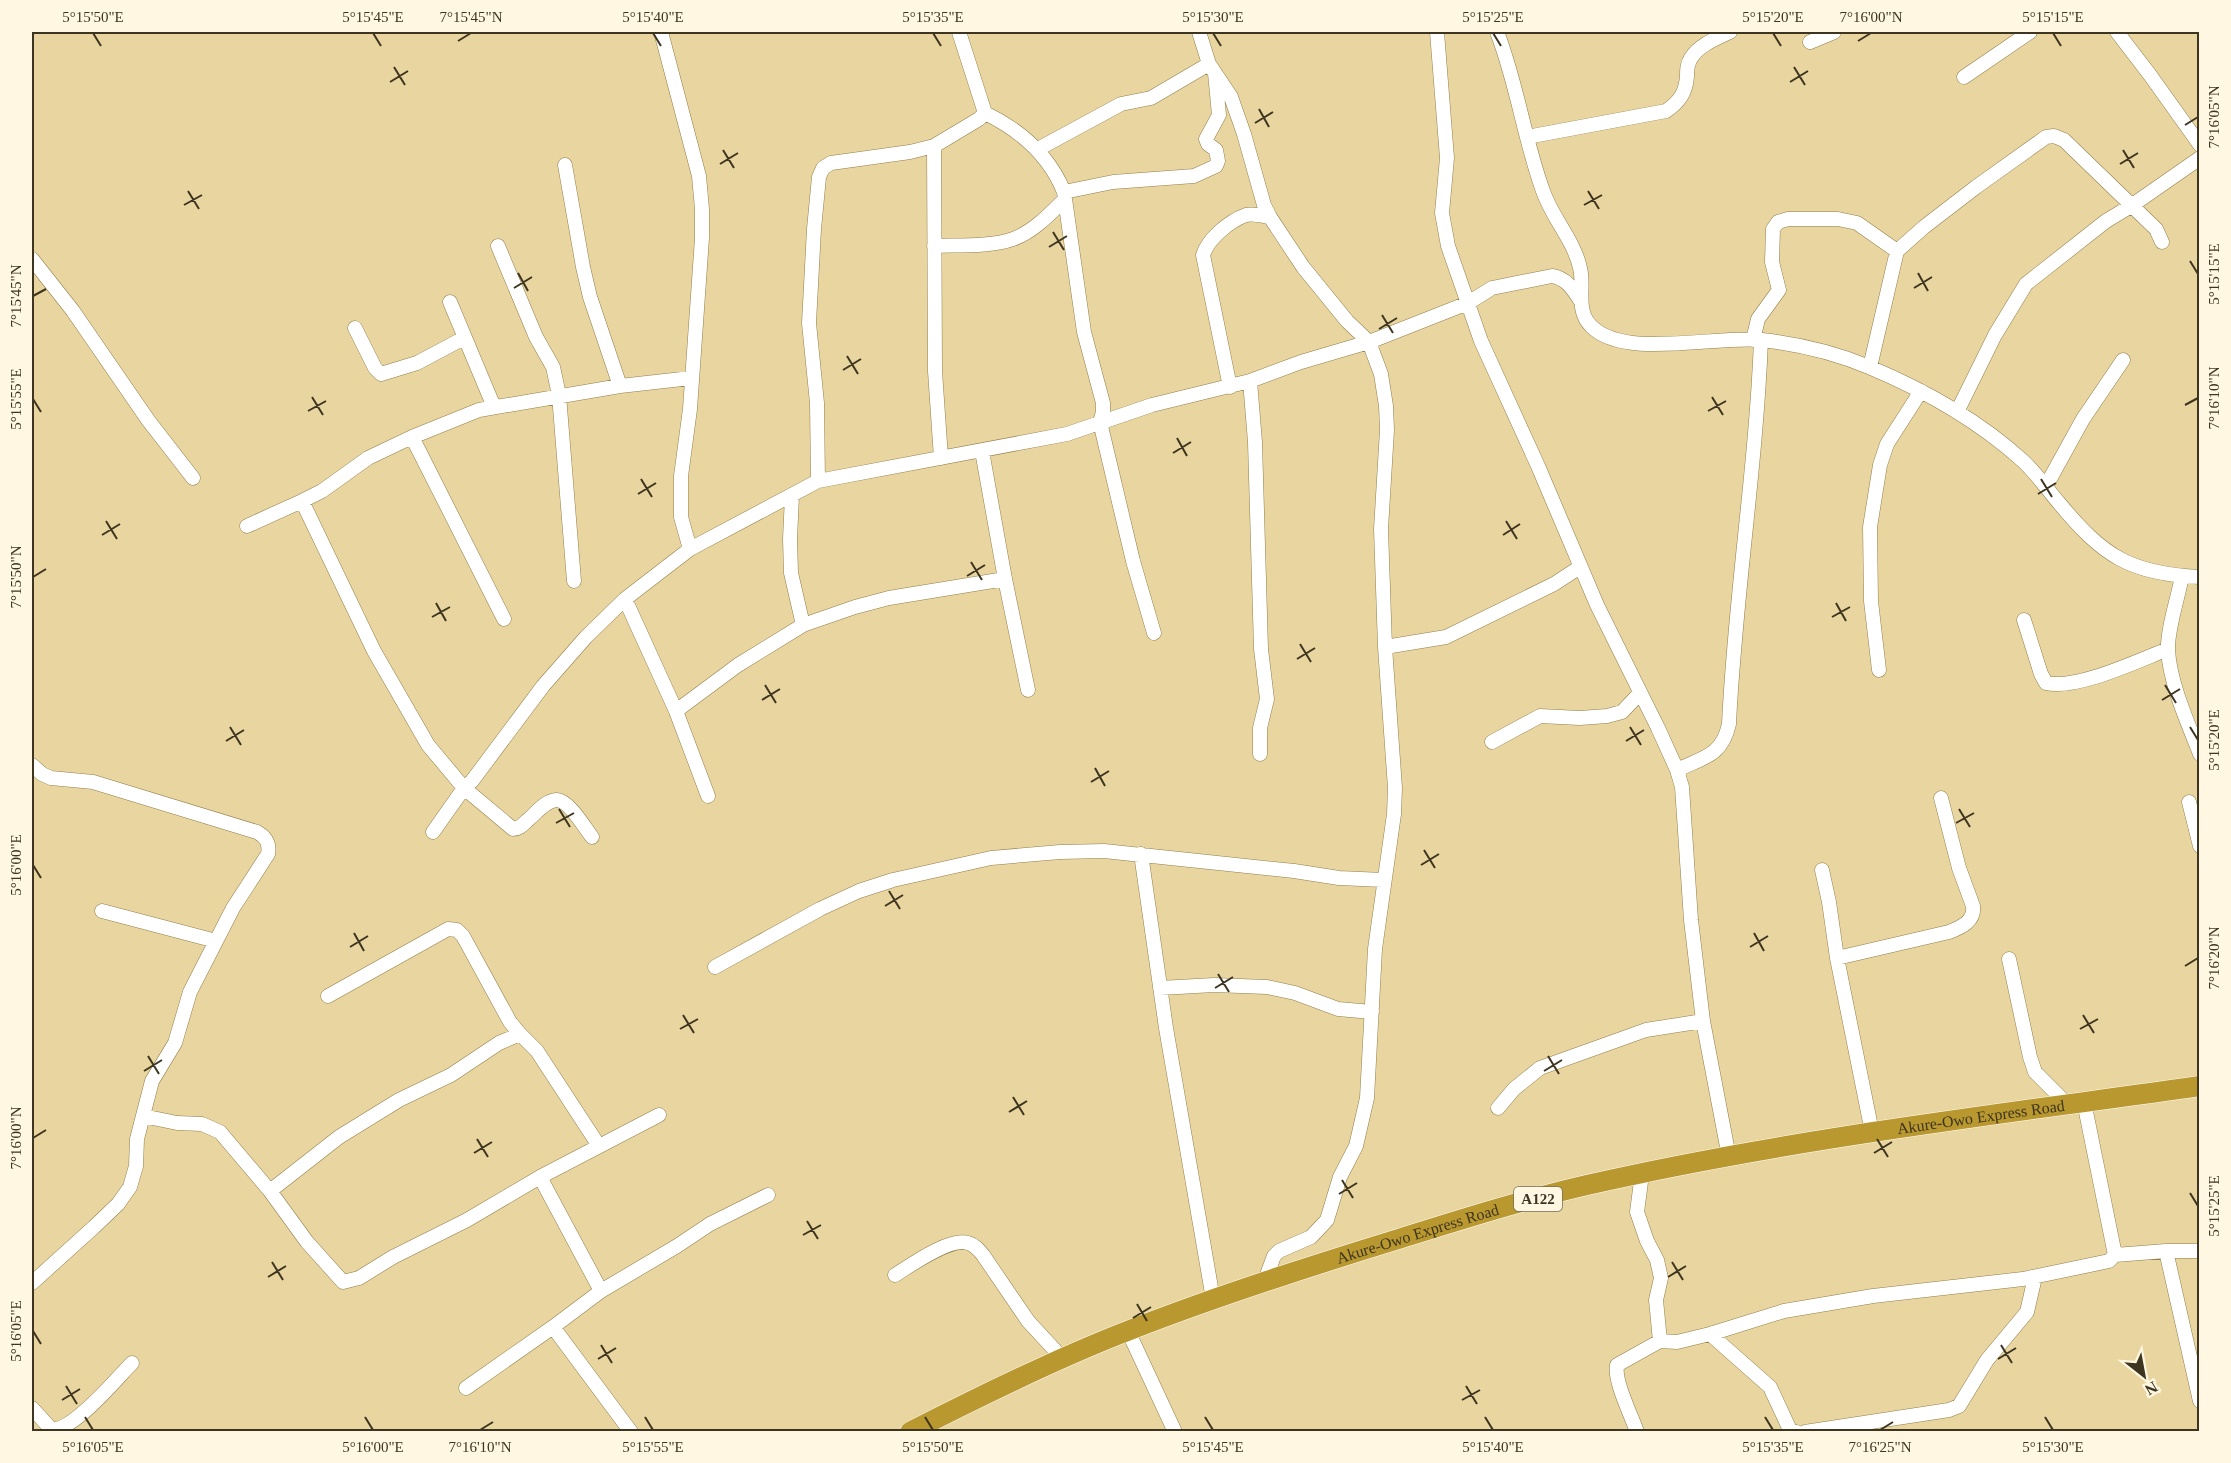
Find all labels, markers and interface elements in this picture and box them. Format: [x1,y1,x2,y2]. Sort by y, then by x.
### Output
text: 5°15'50"E [62,9,124,25]
text: 5°15'45"E [342,9,404,25]
text: 7°15'45"N [439,9,503,25]
text: 5°15'40"E [622,9,684,25]
text: 5°15'35"E [902,9,964,25]
text: 5°15'30"E [1182,9,1244,25]
text: 5°15'25"E [1462,9,1524,25]
text: 5°15'20"E [1742,9,1804,25]
text: 7°16'00"N [1839,9,1903,25]
text: 5°15'15"E [2022,9,2084,25]
text: 7°16'05"N [2206,85,2222,149]
text: 5°15'15"E [2206,243,2222,305]
text: 7°15'45"N [8,264,24,328]
text: 7°16'10"N [2206,366,2222,430]
text: 5°15'55"E [8,368,24,430]
text: 7°15'50"N [8,545,24,609]
text: 5°15'20"E [2206,709,2222,771]
text: 5°16'00"E [8,834,24,896]
text: 7°16'20"N [2206,926,2222,990]
street label: Akure-Owo Express Road [1896,1097,2066,1137]
text: 7°16'00"N [8,1106,24,1170]
text: 5°15'25"E [2206,1175,2222,1237]
road number: A122 [1514,1187,1562,1211]
street label: Akure-Owo Express Road [1334,1201,1501,1267]
text: 5°16'05"E [8,1300,24,1362]
north arrow [2114,1346,2174,1406]
text: N [2142,1378,2161,1399]
text: 5°16'05"E [62,1439,124,1455]
text: 5°16'00"E [342,1439,404,1455]
text: 7°16'10"N [448,1439,512,1455]
text: 5°15'55"E [622,1439,684,1455]
text: 5°15'50"E [902,1439,964,1455]
text: 5°15'45"E [1182,1439,1244,1455]
text: 5°15'40"E [1462,1439,1524,1455]
text: 5°15'35"E [1742,1439,1804,1455]
text: 7°16'25"N [1848,1439,1912,1455]
text: 5°15'30"E [2022,1439,2084,1455]

